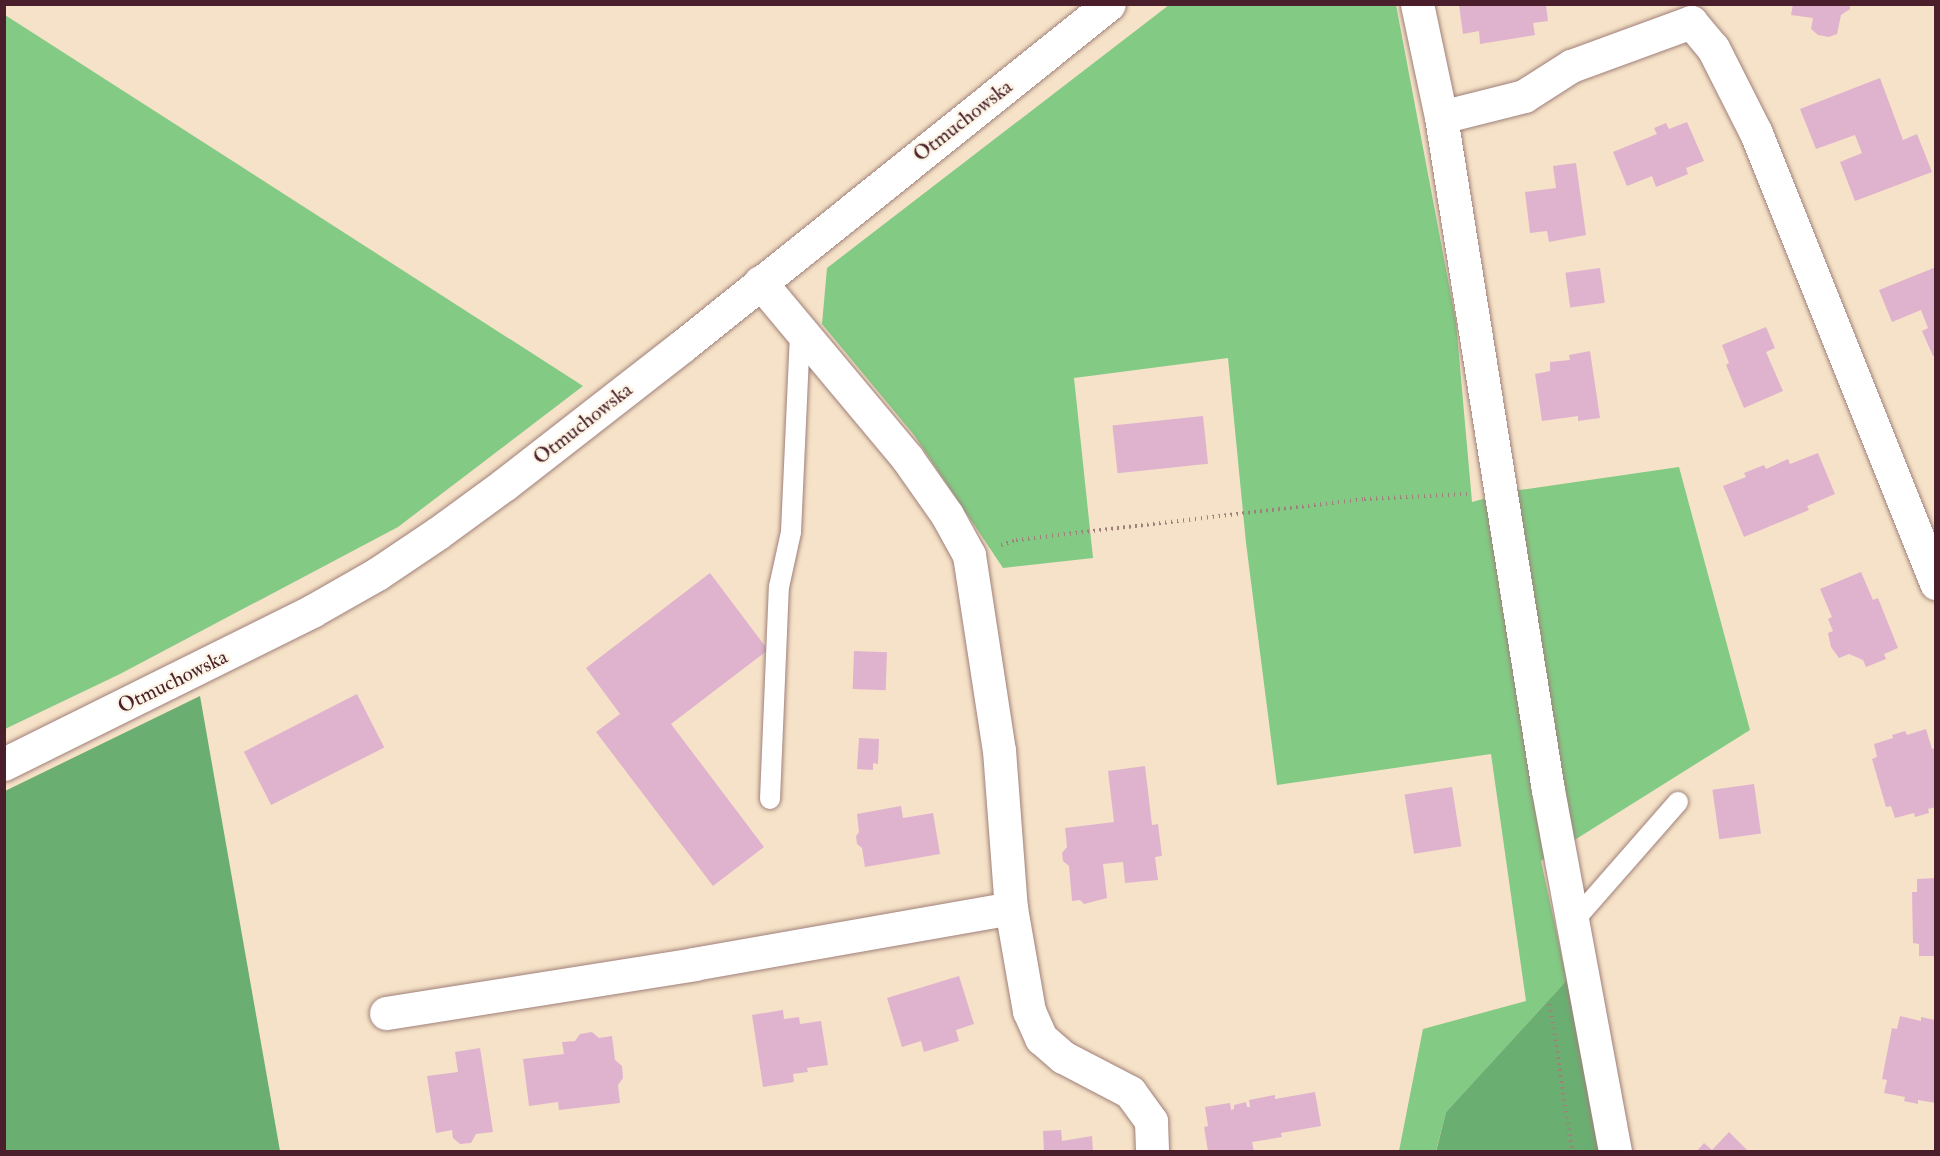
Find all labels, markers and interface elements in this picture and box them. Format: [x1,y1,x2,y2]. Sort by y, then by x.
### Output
street label: Otmuchowska [908,74,1018,168]
street label: Otmuchowska [528,377,638,471]
street label: Otmuchowska [114,645,232,719]

